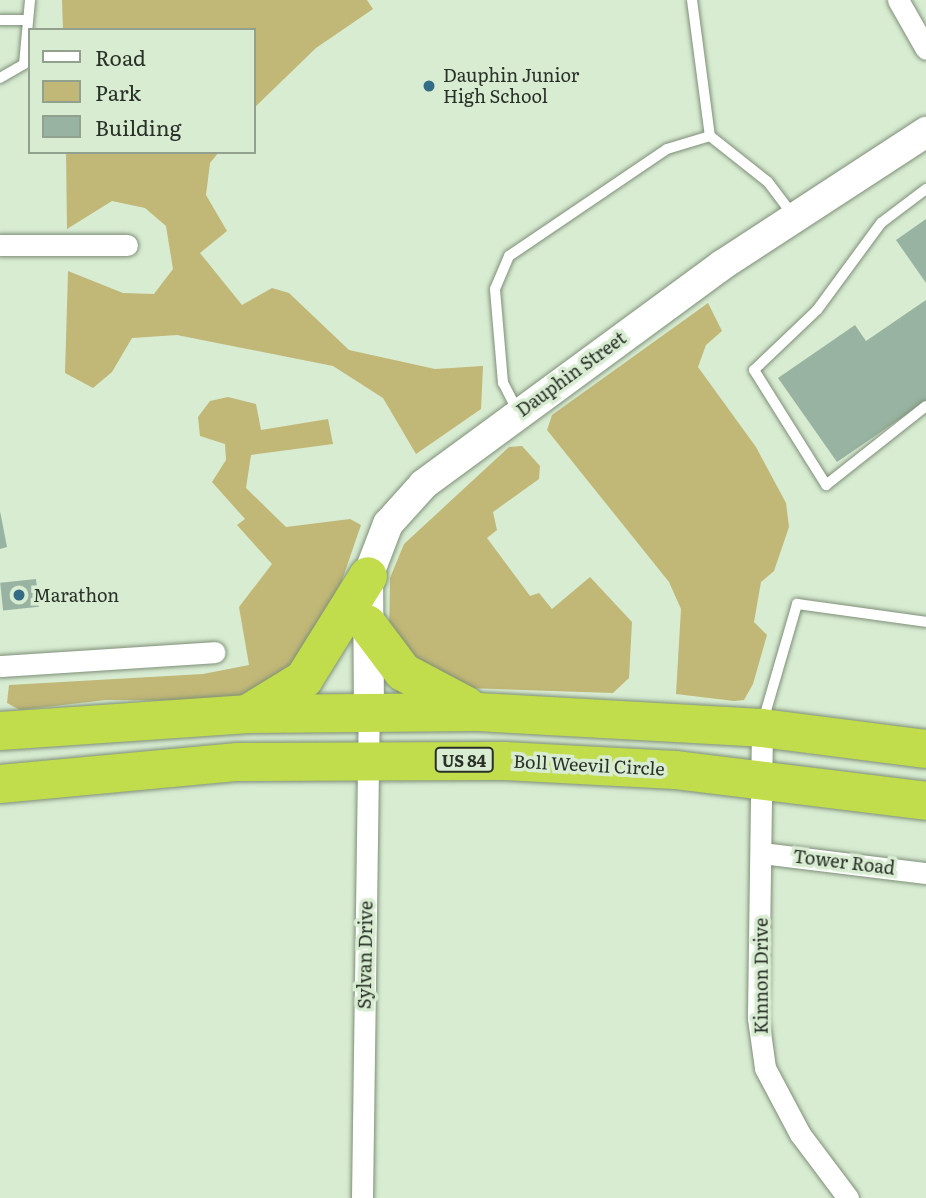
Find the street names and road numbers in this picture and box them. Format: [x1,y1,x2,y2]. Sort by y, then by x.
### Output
street label: Dauphin Street [512,327,630,421]
road number: US 84 [434,748,494,772]
street label: Boll Weevil Circle [513,750,665,780]
street label: Tower Road [792,845,896,879]
street label: Sylvan Drive [353,901,377,1009]
street label: Kinnon Drive [750,918,772,1034]

